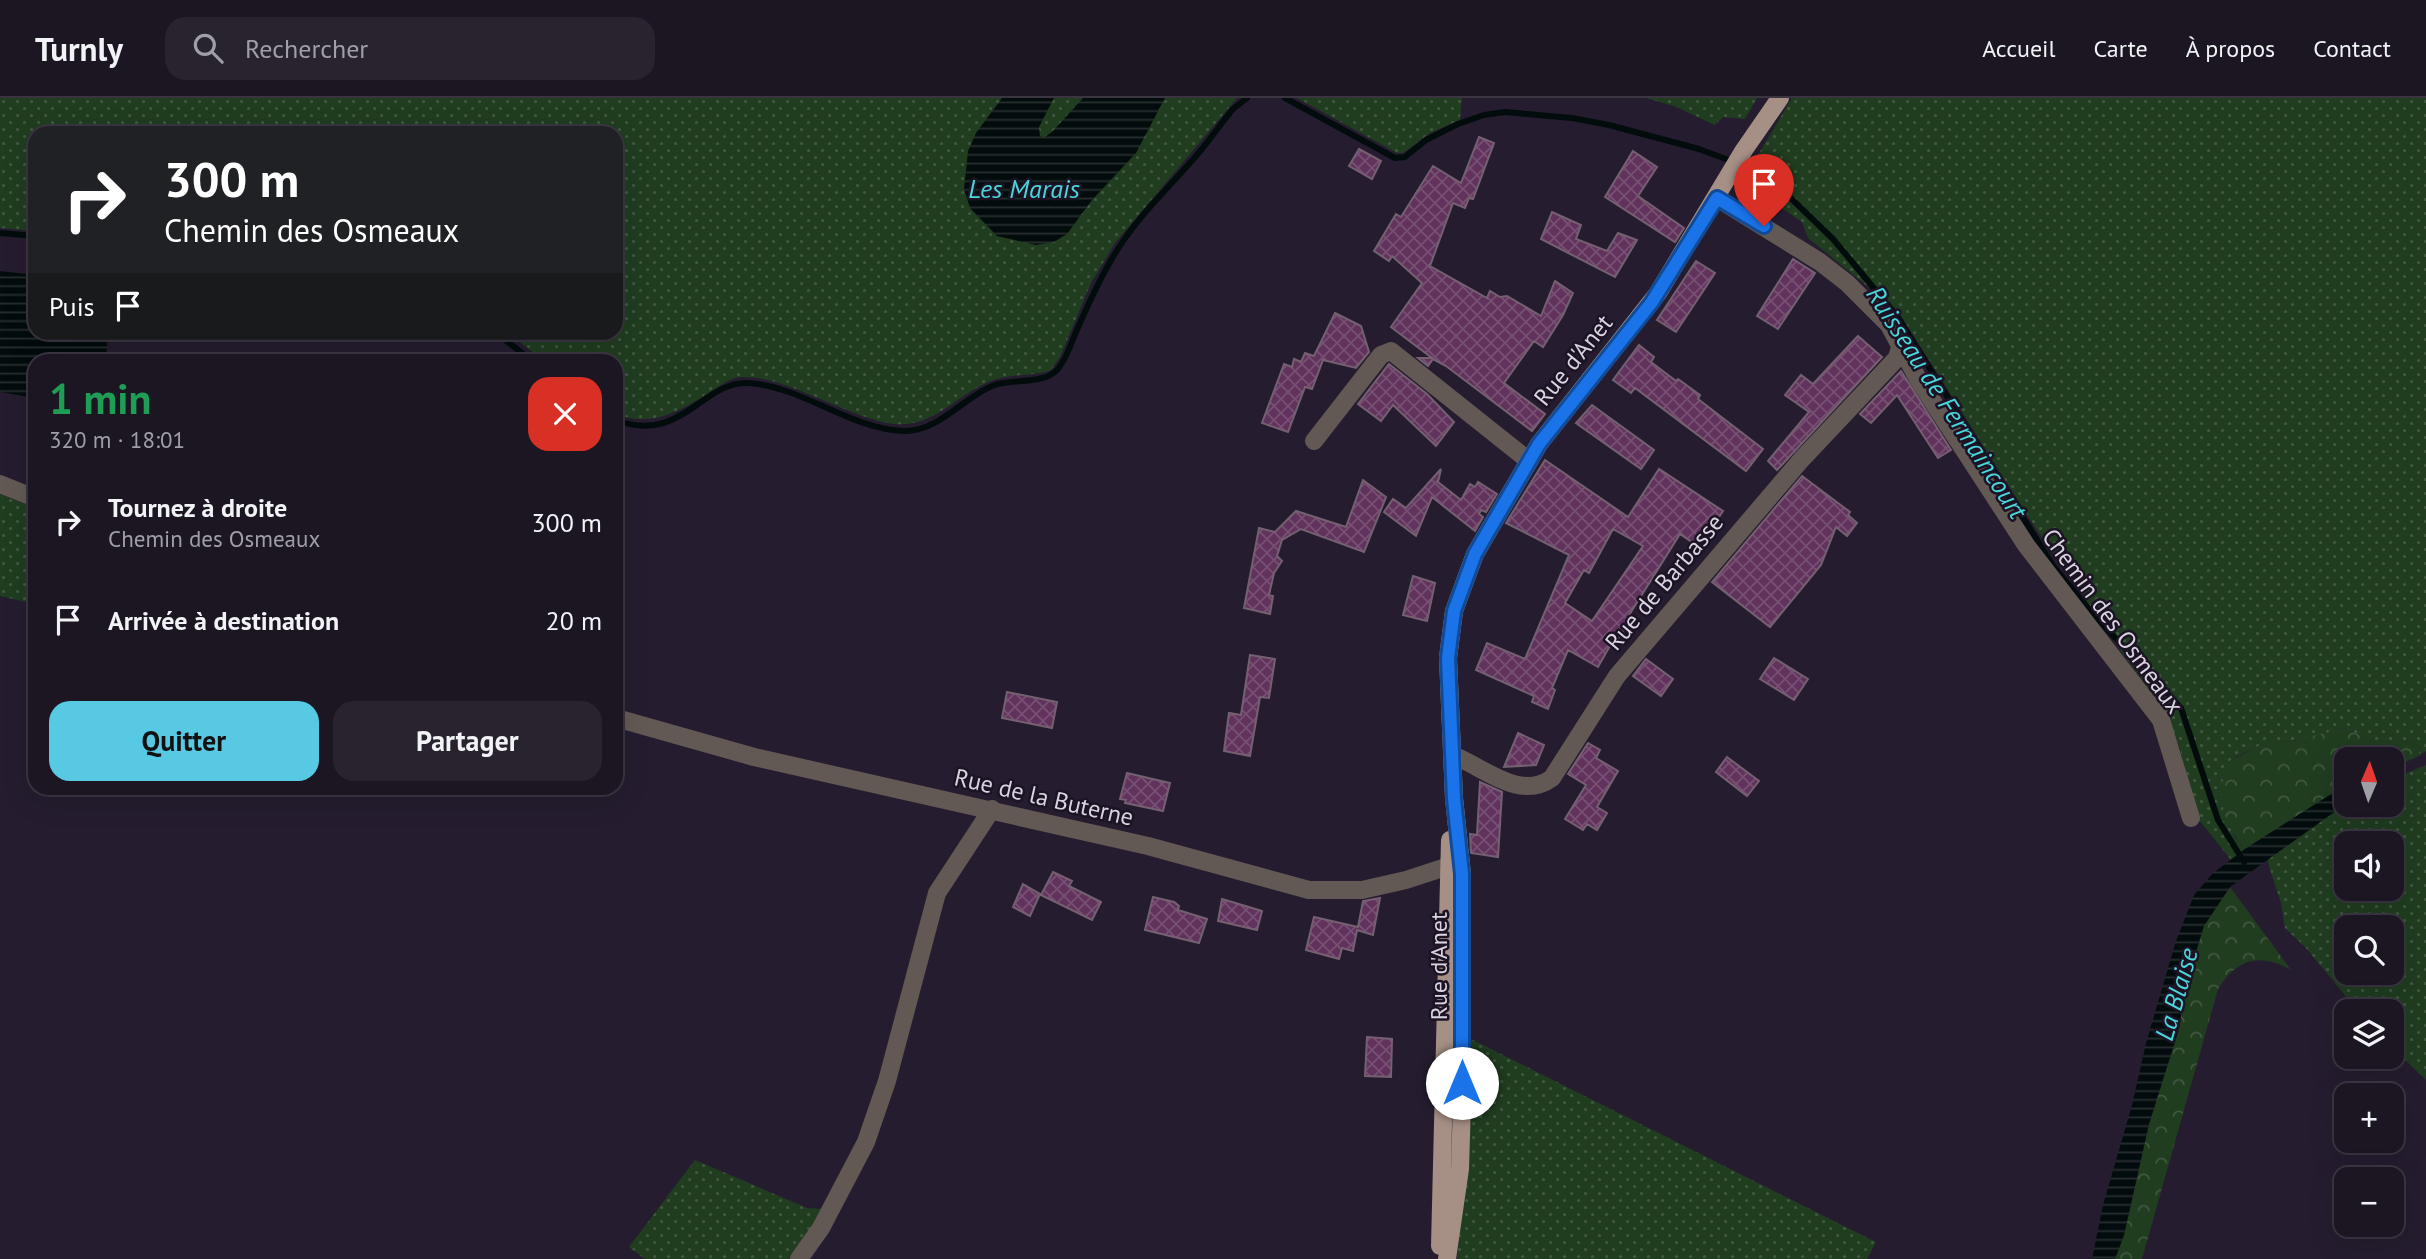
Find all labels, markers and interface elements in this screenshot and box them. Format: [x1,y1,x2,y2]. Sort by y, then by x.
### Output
search box [165,17,655,80]
text: Turnly [35,27,123,70]
icon: search [189,29,227,67]
text: Rechercher [245,32,368,65]
text: Accueil [1982,33,2056,64]
text: Carte [2094,33,2148,64]
text: À propos [2186,33,2275,64]
text: Contact [2313,33,2391,64]
text: 300 m [164,147,299,211]
icon: right [49,154,140,245]
pin [1734,154,1794,226]
icon: arrive [1745,165,1783,203]
water label: Les Marais [968,172,1081,205]
text: Chemin des Osmeaux [164,209,459,251]
water label: Ruisseau de Fermaincourt [1859,279,2036,526]
icon: arrive [109,287,147,325]
text: Puis [49,290,95,323]
street label: Rue d'Anet [1527,308,1619,412]
text: 1 min [49,371,151,426]
button: close [528,377,602,451]
text: 320 m · 18:01 [49,425,185,454]
text: Tournez à droite [108,491,287,524]
icon: right [49,503,87,541]
text: 300 m [531,506,602,539]
street label: Rue de Barbasse [1598,508,1730,656]
street label: Chemin des Osmeaux [2035,522,2191,720]
text: Chemin des Osmeaux [108,524,320,553]
icon: arrive [49,601,87,639]
text: Arrivée à destination [108,604,339,637]
text: 20 m [546,604,602,637]
button: Quitter [49,701,319,781]
button: Partager [333,701,602,781]
north arrow [2334,747,2404,817]
map controls [2334,747,2404,1237]
street label: Rue de la Buterne [951,761,1137,833]
button: sound [2334,831,2404,901]
street label: Rue d'Anet [1423,912,1454,1020]
button: search [2334,915,2404,985]
water label: La Blaise [2147,944,2205,1044]
button: layers [2334,999,2404,1069]
position arrow [1425,1046,1499,1120]
button: + [2334,1083,2404,1153]
button: − [2334,1167,2404,1237]

